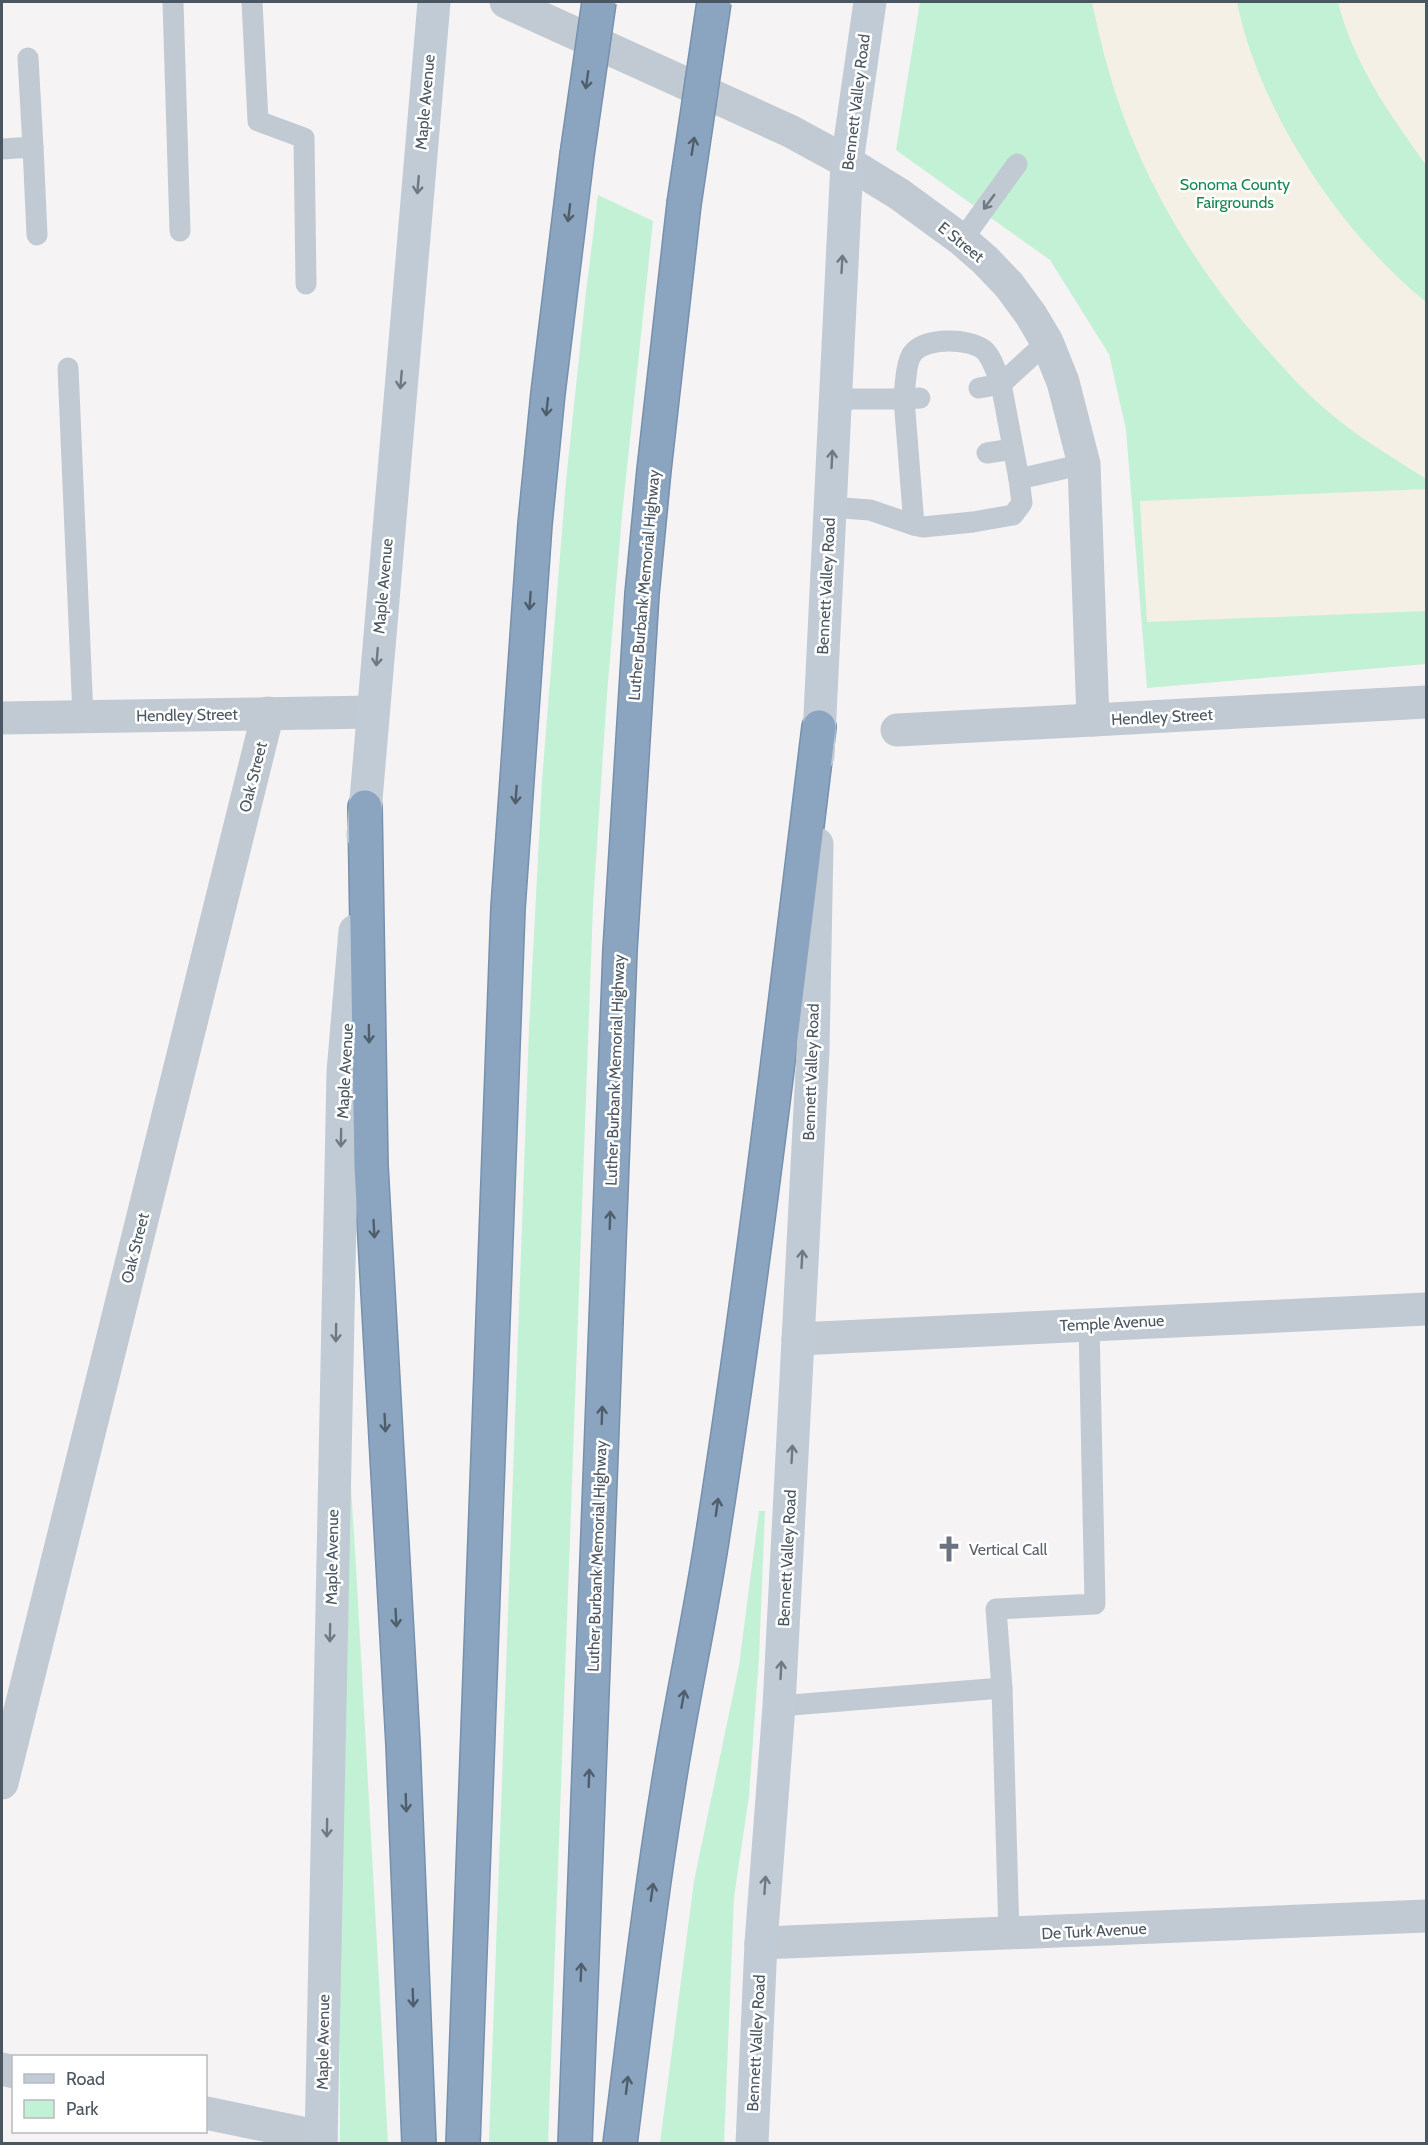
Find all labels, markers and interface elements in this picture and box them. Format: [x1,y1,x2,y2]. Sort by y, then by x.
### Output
street label: Bennett Valley Road [838,33,874,171]
street label: Maple Avenue [411,53,439,151]
one-way arrow [582,70,593,89]
one-way arrow [687,137,698,156]
one-way arrow [412,175,423,195]
park label: Sonoma County Fairgrounds [1180,175,1290,212]
one-way arrow [983,193,995,210]
one-way arrow [564,203,575,222]
street label: E Street [934,218,988,267]
one-way arrow [836,255,847,275]
one-way arrow [395,369,406,389]
one-way arrow [541,396,552,416]
one-way arrow [827,450,838,470]
street label: Luther Burbank Memorial Highway [624,469,664,701]
street label: Bennett Valley Road [813,517,839,655]
street label: Maple Avenue [369,537,397,635]
one-way arrow [524,590,535,610]
one-way arrow [371,647,382,667]
street label: Hendley Street [136,705,239,725]
street label: Hendley Street [1111,705,1214,729]
street label: Oak Street [235,739,271,814]
one-way arrow [510,785,521,805]
street label: Luther Burbank Memorial Highway [601,954,629,1186]
street label: Bennett Valley Road [799,1003,823,1141]
street label: Maple Avenue [333,1023,357,1119]
one-way arrow [363,1023,375,1043]
one-way arrow [336,1127,347,1147]
street label: Oak Street [117,1210,153,1285]
one-way arrow [604,1211,615,1231]
one-way arrow [369,1218,380,1238]
one-way arrow [797,1250,808,1270]
street label: Temple Avenue [1059,1311,1165,1335]
one-way arrow [331,1322,342,1342]
one-way arrow [597,1405,608,1425]
one-way arrow [380,1413,391,1433]
street label: Luther Burbank Memorial Highway [583,1440,611,1672]
one-way arrow [787,1444,798,1464]
street label: Bennett Valley Road [774,1489,800,1627]
one-way arrow [711,1498,722,1518]
street label: Maple Avenue [322,1509,342,1605]
church icon: Vertical Call [934,1534,964,1564]
place label: Vertical Call [969,1540,1047,1559]
one-way arrow [391,1608,402,1628]
one-way arrow [325,1622,336,1642]
one-way arrow [775,1660,786,1680]
one-way arrow [678,1690,689,1710]
one-way arrow [583,1768,594,1788]
one-way arrow [400,1792,411,1812]
one-way arrow [321,1817,332,1837]
one-way arrow [760,1876,771,1896]
one-way arrow [647,1883,658,1902]
street label: De Turk Avenue [1041,1919,1147,1943]
one-way arrow [576,1963,587,1983]
street label: Bennett Valley Road [743,1974,769,2112]
one-way arrow [408,1987,419,2007]
street label: Maple Avenue [313,1994,333,2090]
legend [12,2055,207,2133]
text: Road [66,2068,105,2090]
one-way arrow [622,2076,633,2096]
text: Park [66,2098,99,2120]

